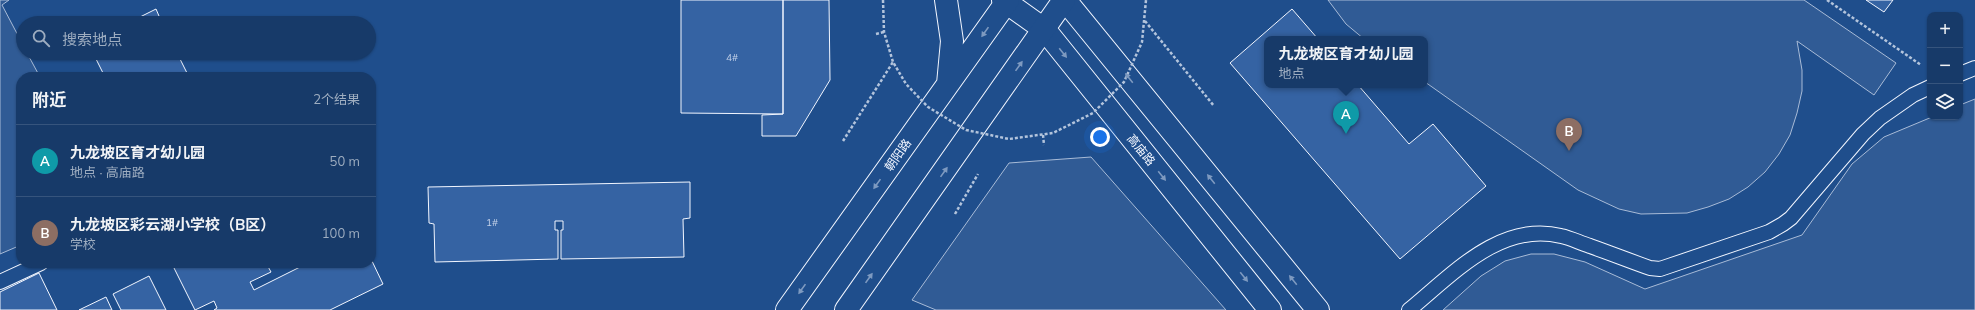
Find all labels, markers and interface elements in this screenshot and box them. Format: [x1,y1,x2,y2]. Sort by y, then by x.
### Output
map controls [1927,12,1963,120]
button: + [1927,12,1963,48]
search box [16,16,376,60]
icon: search [30,27,52,49]
one-way arrow [981,27,989,37]
text: 搜索地点 [62,30,122,49]
popup [1264,36,1428,88]
text: 九龙坡区育才幼儿园 [1278,44,1414,63]
one-way arrow [1059,48,1067,59]
button: − [1927,48,1963,84]
house number: 4# [726,51,738,64]
one-way arrow [1015,61,1023,71]
text: 地点 [1278,65,1305,81]
one-way arrow [1124,73,1133,84]
button: layers [1927,84,1963,120]
text: 附近 [32,89,66,110]
text: 2个结果 [313,91,360,107]
pin: A [1333,101,1359,134]
pin: B [1556,118,1582,151]
your location [1090,127,1110,147]
street label: 高庙路 [1124,131,1159,168]
street label: 朝阳路 [881,136,914,174]
text: 九龙坡区育才幼儿园 [70,143,205,162]
text: A [40,153,50,169]
text: 50 m [330,153,360,169]
text: 地点 · 高庙路 [70,164,145,180]
one-way arrow [940,167,948,177]
one-way arrow [1158,171,1167,182]
one-way arrow [1206,174,1215,185]
one-way arrow [873,178,881,189]
text: 九龙坡区彩云湖小学校（B区） [70,215,275,234]
house number: 1# [486,216,498,229]
text: B [41,225,49,241]
text: 100 m [322,225,360,241]
text: 学校 [70,236,96,252]
one-way arrow [1240,272,1248,283]
one-way arrow [865,273,873,283]
one-way arrow [1289,274,1298,285]
one-way arrow [798,284,806,295]

